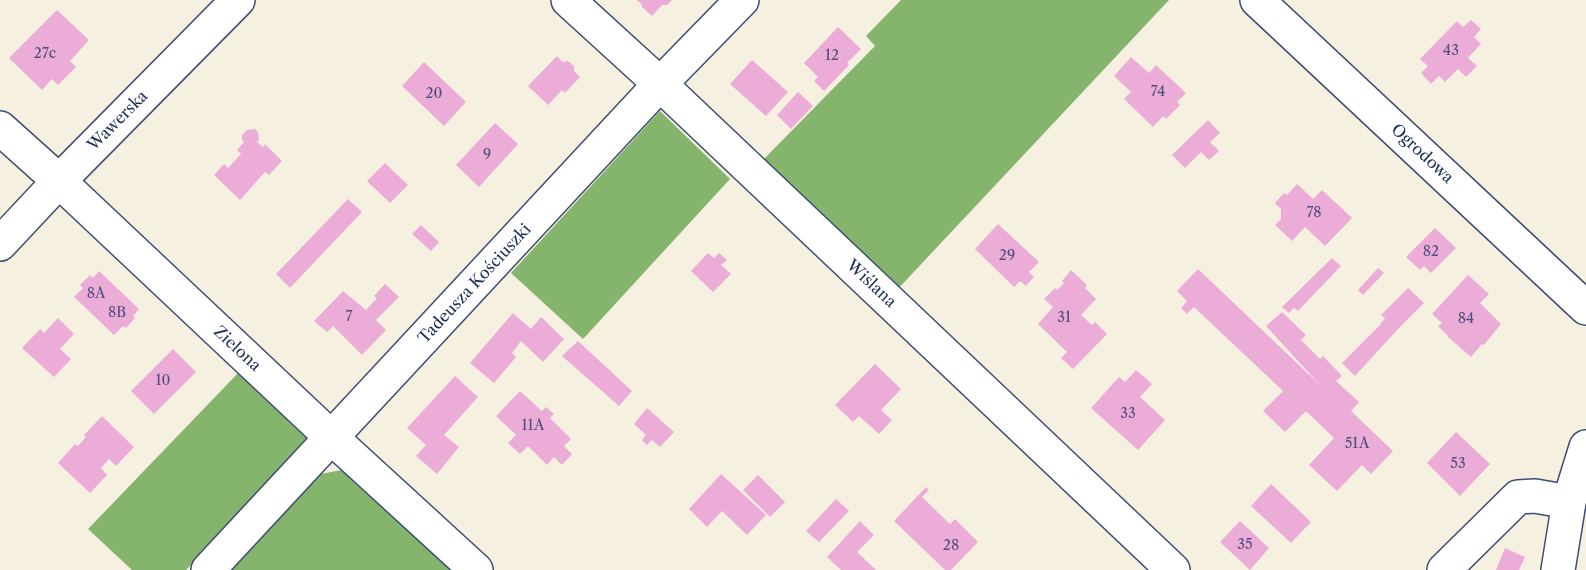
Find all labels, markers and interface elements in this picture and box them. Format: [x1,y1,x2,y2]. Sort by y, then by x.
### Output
house number: 43 [1443,43,1459,59]
house number: 27c [34,46,56,62]
house number: 12 [825,48,839,64]
house number: 74 [1151,84,1165,100]
house number: 20 [426,86,442,102]
street label: Wawerska [84,87,152,155]
street label: Ogrodowa [1387,120,1457,188]
house number: 9 [483,147,491,163]
house number: 78 [1306,205,1322,221]
street label: Tadeusza Kościuszki [415,220,535,348]
house number: 82 [1423,244,1439,260]
house number: 29 [999,248,1015,264]
street label: Wiślana [842,256,900,312]
house number: 8A [87,286,105,302]
house number: 8B [108,305,126,321]
house number: 7 [346,309,352,325]
house number: 31 [1057,310,1071,326]
house number: 84 [1458,311,1474,327]
street label: Zielona [209,322,265,376]
house number: 10 [156,373,170,389]
house number: 33 [1120,406,1136,422]
house number: 11A [522,418,544,434]
house number: 51A [1345,436,1369,452]
house number: 53 [1450,456,1466,472]
house number: 35 [1237,537,1253,553]
house number: 28 [943,538,959,554]

